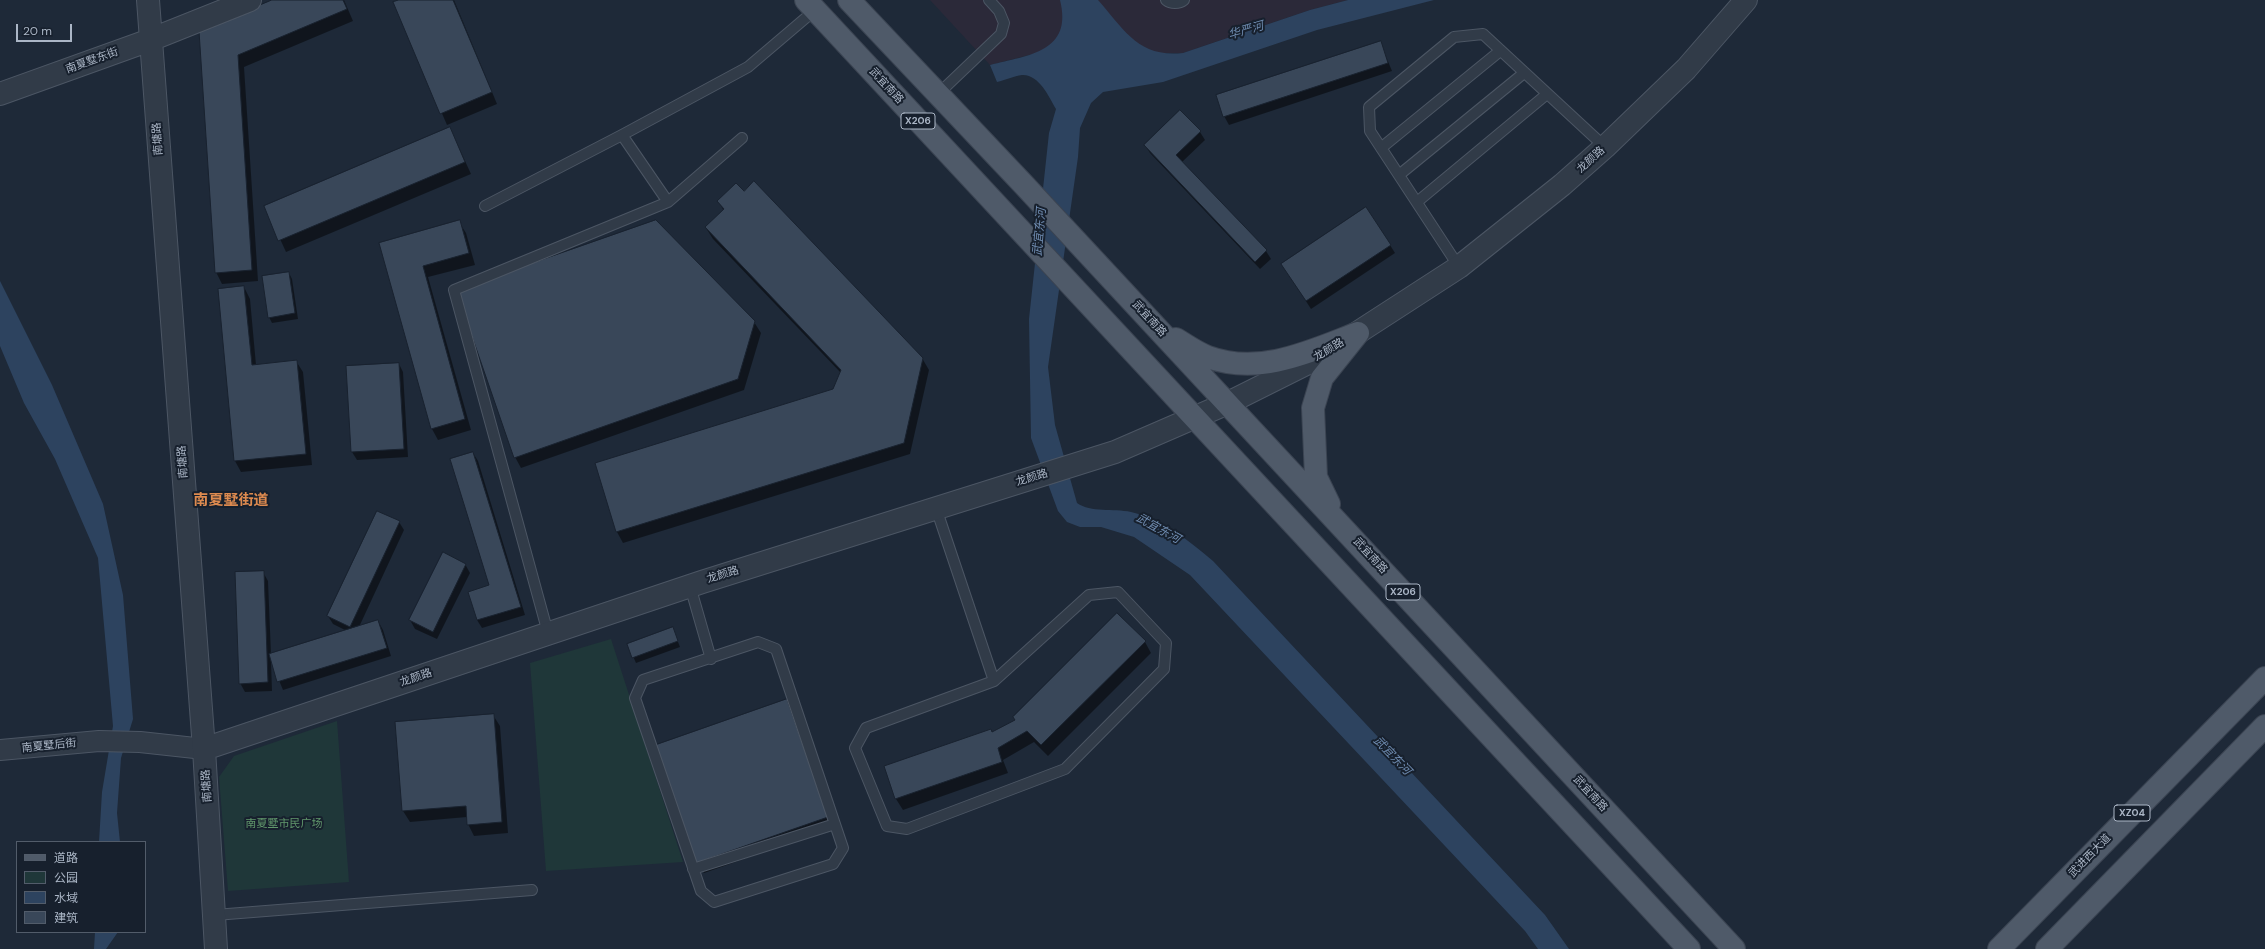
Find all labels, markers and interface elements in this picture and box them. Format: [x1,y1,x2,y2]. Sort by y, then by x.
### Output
scale bar [18,16,74,42]
water label: 华严河 [1227,19,1265,43]
text: 20 m [23,23,52,39]
street label: 南夏墅东街 [64,45,120,77]
street label: 武宜南路 [866,65,906,107]
road number: X206 [901,113,935,129]
street label: 南塘路 [150,122,166,156]
street label: 龙颜路 [1574,144,1608,176]
water label: 武宜东河 [1031,207,1049,257]
street label: 武宜南路 [1129,298,1169,340]
street label: 龙颜路 [1311,336,1347,364]
street label: 南塘路 [175,445,191,479]
street label: 龙颜路 [1014,467,1050,489]
district label: 南夏墅街道 [194,492,268,510]
water label: 武宜东河 [1134,511,1182,547]
street label: 武宜南路 [1350,535,1390,577]
street label: 龙颜路 [705,564,741,586]
road number: X206 [1386,584,1420,600]
street label: 龙颜路 [398,666,434,690]
water label: 武宜东河 [1370,734,1414,778]
street label: 南夏墅后街 [21,737,77,755]
street label: 南塘路 [199,769,215,803]
street label: 武宜南路 [1570,773,1610,815]
road number: XZ04 [2114,805,2150,821]
park label: 南夏墅市民广场 [246,817,322,831]
street label: 武进西大道 [2066,832,2114,880]
legend [16,841,146,933]
text: 道路 [54,850,78,866]
text: 公园 [54,870,78,886]
text: 水域 [54,890,78,906]
text: 建筑 [54,910,78,926]

